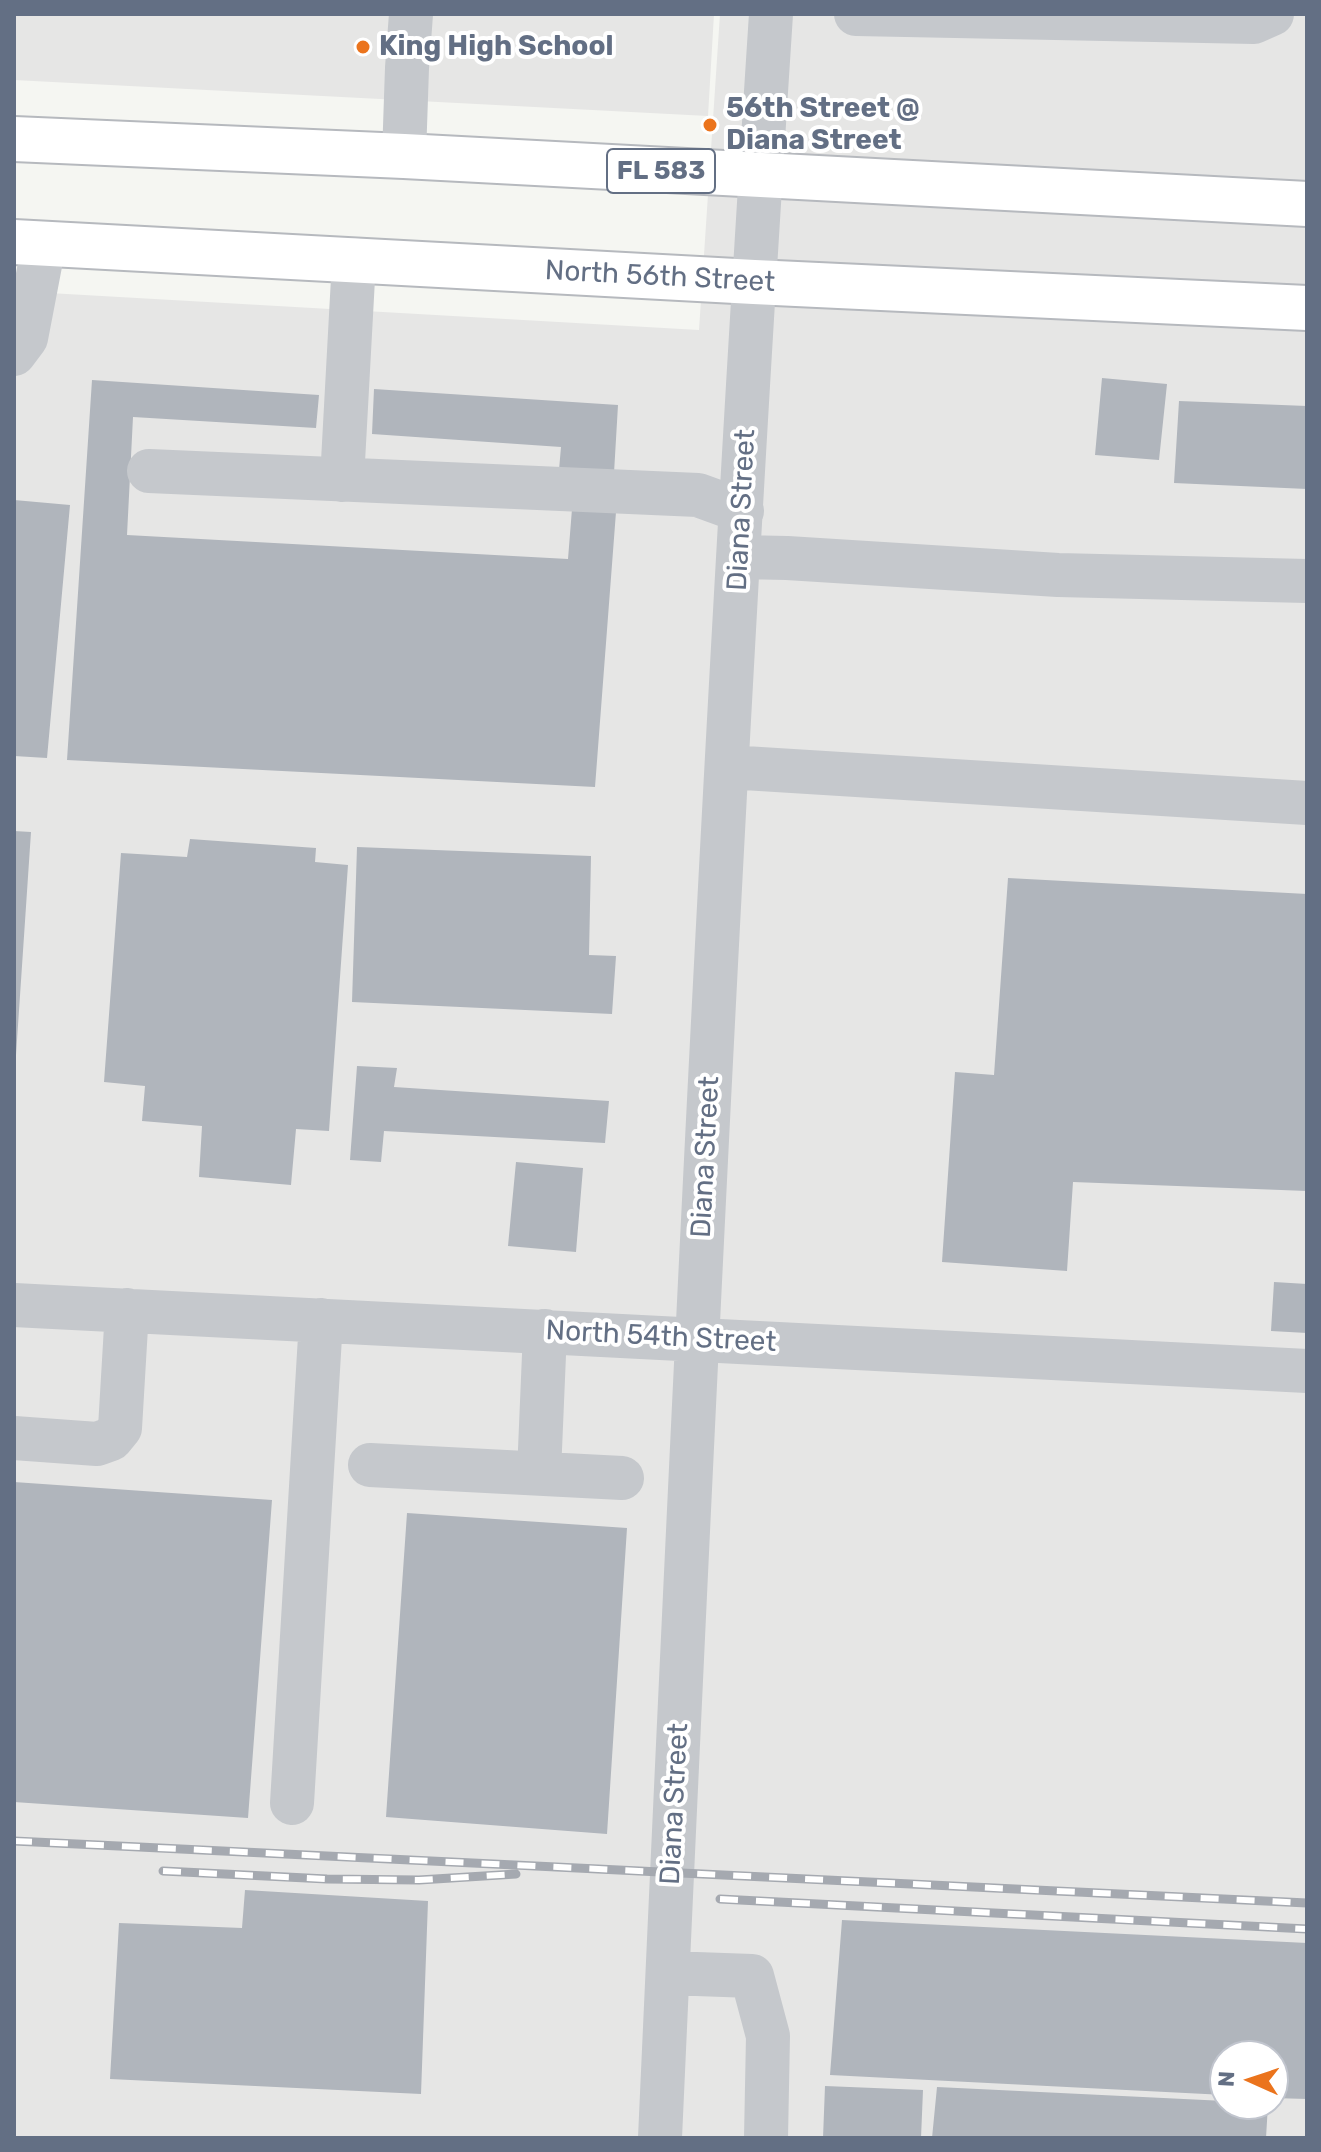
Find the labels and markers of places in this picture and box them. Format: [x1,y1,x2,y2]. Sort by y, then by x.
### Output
place label: King High School [379,30,614,64]
marker: King High School [354,38,372,56]
place label: 56th Street @ Diana Street [726,92,920,158]
marker: 56th Street @ Diana Street [701,116,719,134]

